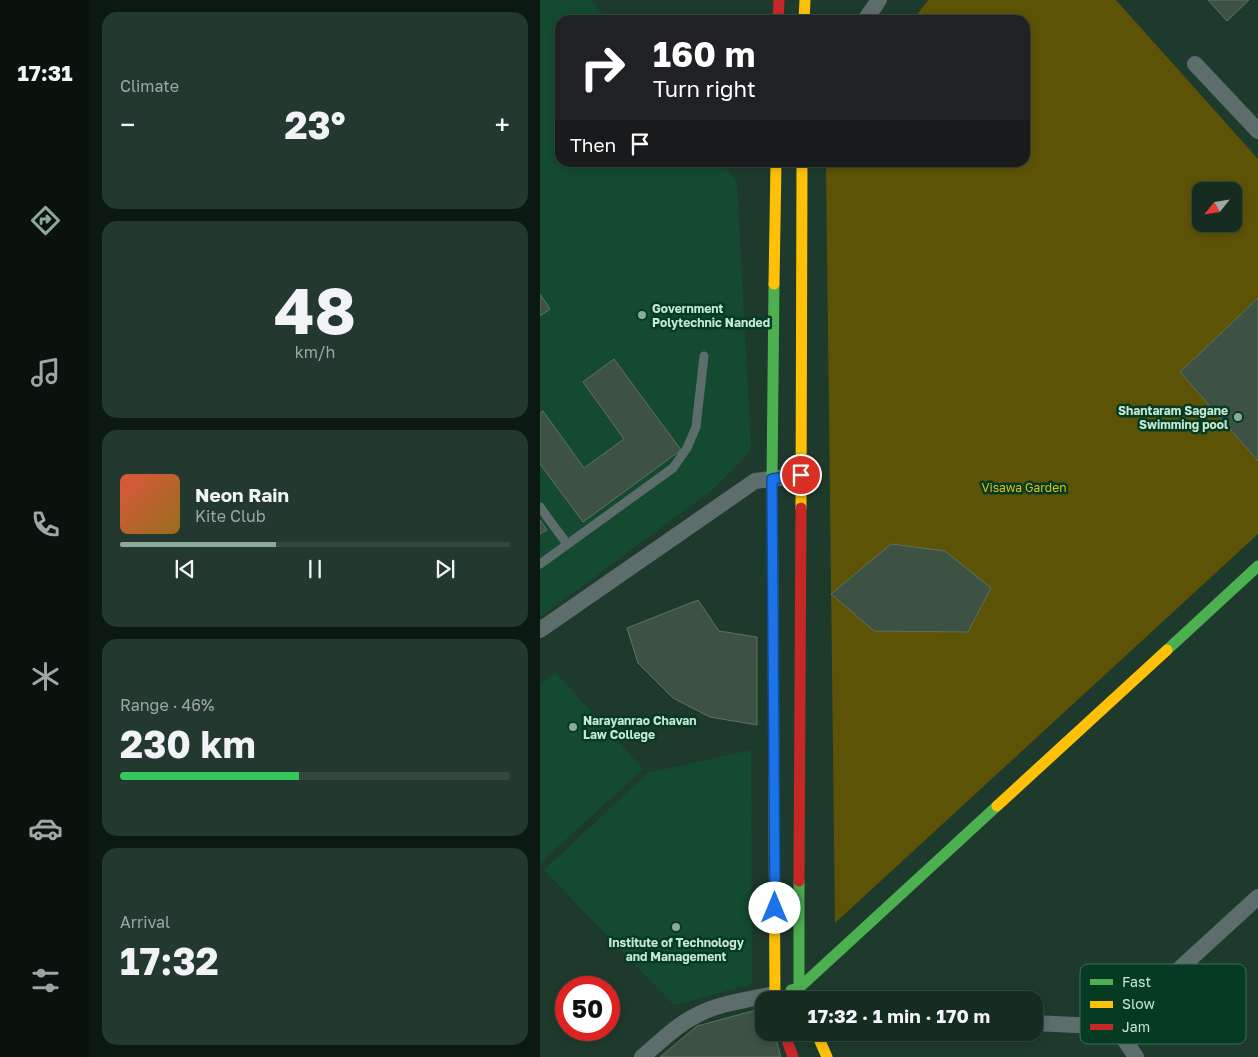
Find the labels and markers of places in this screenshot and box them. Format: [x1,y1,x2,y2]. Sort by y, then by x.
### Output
place label: Government Polytechnic Nanded [652,301,770,330]
marker: Government Polytechnic Nanded [636,309,648,321]
place label: Shantaram Sagane Swimming pool [1118,403,1228,432]
marker: Shantaram Sagane Swimming pool [1232,411,1244,423]
pin [780,454,822,496]
place label: Narayanrao Chavan Law College [583,713,697,742]
marker: Narayanrao Chavan Law College [567,721,579,733]
marker: Institute of Technology and Management [670,921,682,933]
place label: Institute of Technology and Management [608,935,745,964]

